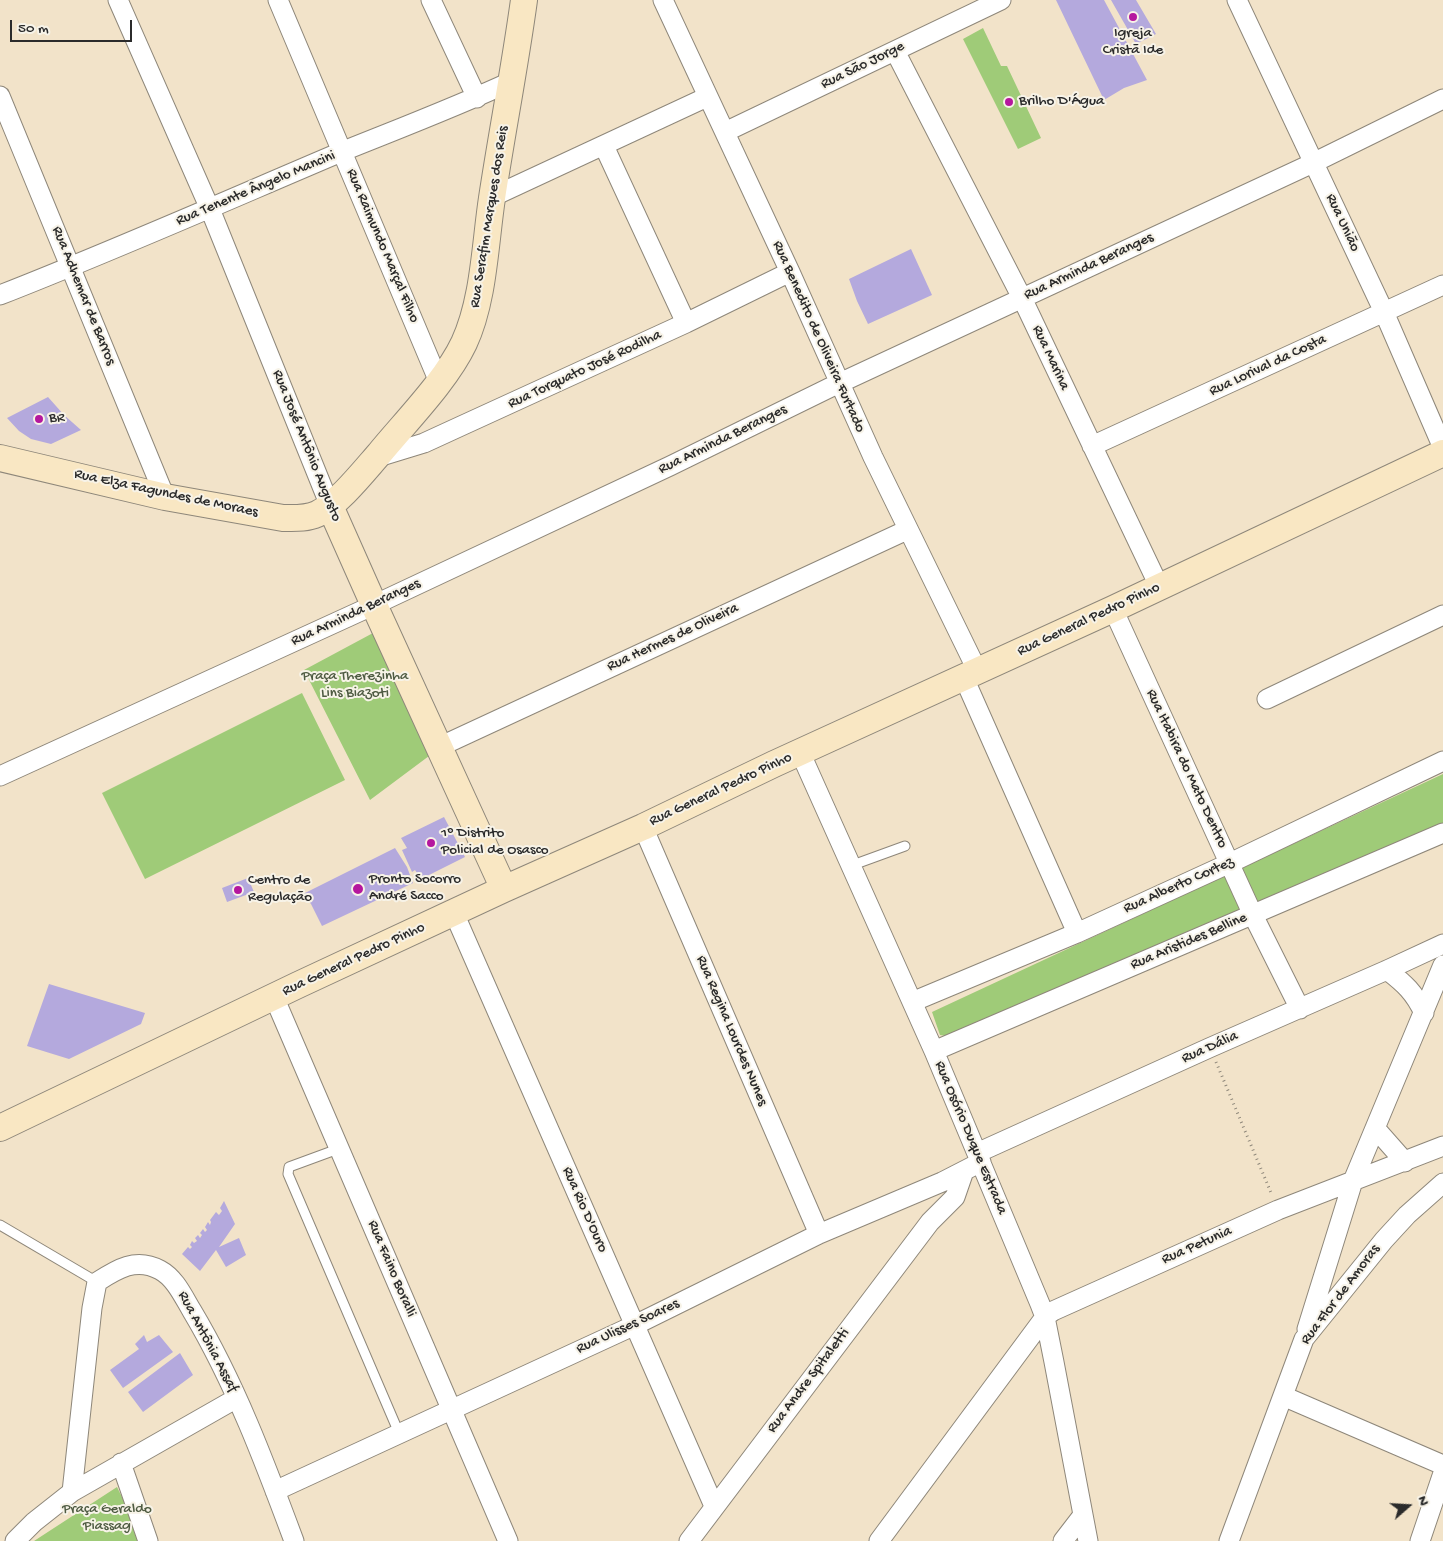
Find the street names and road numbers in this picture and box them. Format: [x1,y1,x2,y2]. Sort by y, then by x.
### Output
street label: Rua São Jorge [818,38,908,94]
street label: Rua Serafim Marques dos Reis [467,125,513,309]
street label: Rua Tenente Ângelo Mancini [174,147,338,231]
street label: Rua Raimundo Marçal Filho [341,166,423,326]
street label: Rua União [1321,191,1363,255]
street label: Rua Adhemar de Barros [47,224,119,368]
street label: Rua Arminda Beranges [1021,229,1157,305]
street label: Rua Benedito de Oliveira Furtado [767,238,869,436]
street label: Rua Marina [1027,323,1073,393]
street label: Rua Torquato José Rodilha [505,326,665,414]
street label: Rua Lorival da Costa [1207,331,1329,401]
street label: Rua José Antônio Augusto [267,368,345,524]
street label: Rua Arminda Beranges [656,401,790,479]
street label: Rua Elza Fagundes de Moraes [72,466,260,522]
street label: Rua Arminda Beranges [288,575,424,651]
street label: Rua General Pedro Pinho [1015,579,1163,661]
street label: Rua Hermes de Oliveira [604,600,742,676]
street label: Rua Itabira do Mato Dentro [1141,687,1231,851]
street label: Rua General Pedro Pinho [647,749,795,831]
street label: Rua Alberto Cortez [1121,854,1237,918]
street label: Rua Aristides Belline [1128,909,1250,975]
street label: Rua General Pedro Pinho [280,919,428,1001]
street label: Rua Regina Lourdes Nunes [691,953,771,1109]
street label: Rua Dália [1179,1028,1241,1068]
street label: Rua Osório Duque Estrada [930,1059,1010,1217]
street label: Rua Rio D'Ouro [557,1164,611,1256]
street label: Rua Faino Boralli [363,1218,419,1320]
street label: Rua Petunia [1159,1223,1235,1269]
street label: Rua Flor de Amoras [1297,1241,1385,1349]
street label: Rua Antônia Assaf [173,1288,241,1396]
street label: Rua Ulisses Soares [574,1295,682,1359]
street label: Rua Andre Spitaletti [764,1325,854,1437]

